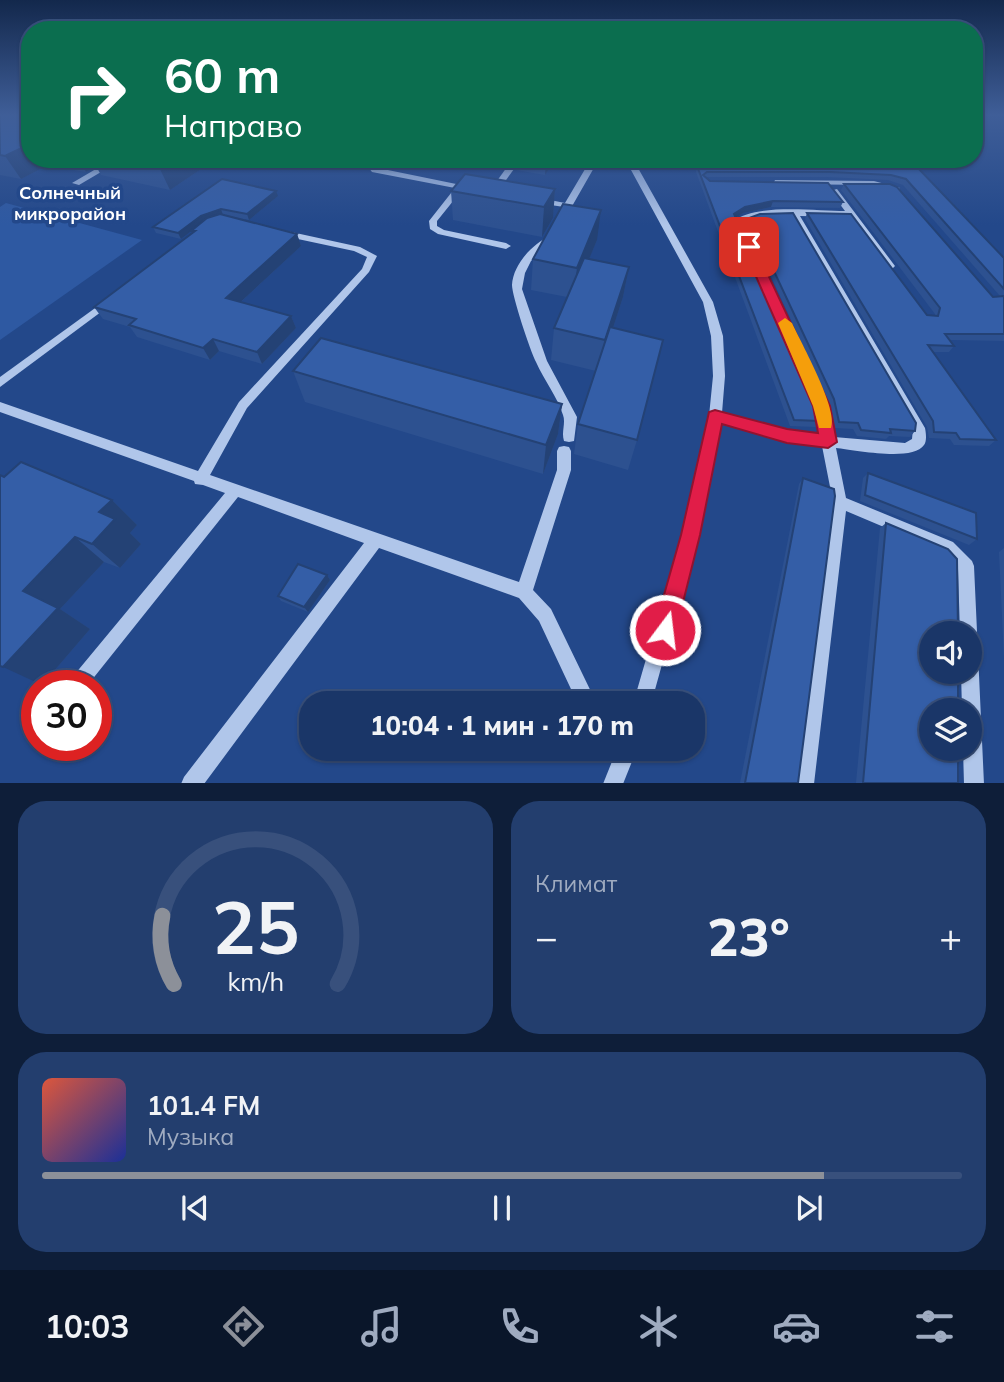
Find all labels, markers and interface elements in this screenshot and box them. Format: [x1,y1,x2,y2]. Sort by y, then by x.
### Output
text: 60 m [164,44,280,105]
icon: right [49,49,140,140]
text: Направо [164,105,303,145]
district label: Солнечный микрорайон [14,181,126,225]
pin [719,217,779,277]
icon: arrive [730,228,768,266]
position arrow [628,593,702,667]
map controls [919,621,982,761]
button: sound [919,621,982,684]
speed limit sign: 30 [21,670,112,761]
button: layers [919,698,982,761]
text: 10:04 · 1 мин · 170 m [370,709,634,742]
text: Климат [535,869,617,898]
text: 25 [212,881,299,972]
text: 23° [707,904,790,969]
text: − [535,913,558,961]
text: + [939,913,962,961]
text: km/h [227,965,284,996]
text: 101.4 FM [147,1089,260,1122]
text: Музыка [147,1122,234,1151]
icon: previous [176,1189,214,1227]
icon: pause [483,1189,521,1227]
icon: next [790,1189,828,1227]
icon: directions [219,1302,268,1351]
icon: music [357,1302,406,1351]
icon: phone [495,1302,544,1351]
icon: climate [634,1302,683,1351]
icon: car [772,1302,821,1351]
icon: filters [910,1302,959,1351]
text: 10:03 [45,1306,129,1346]

